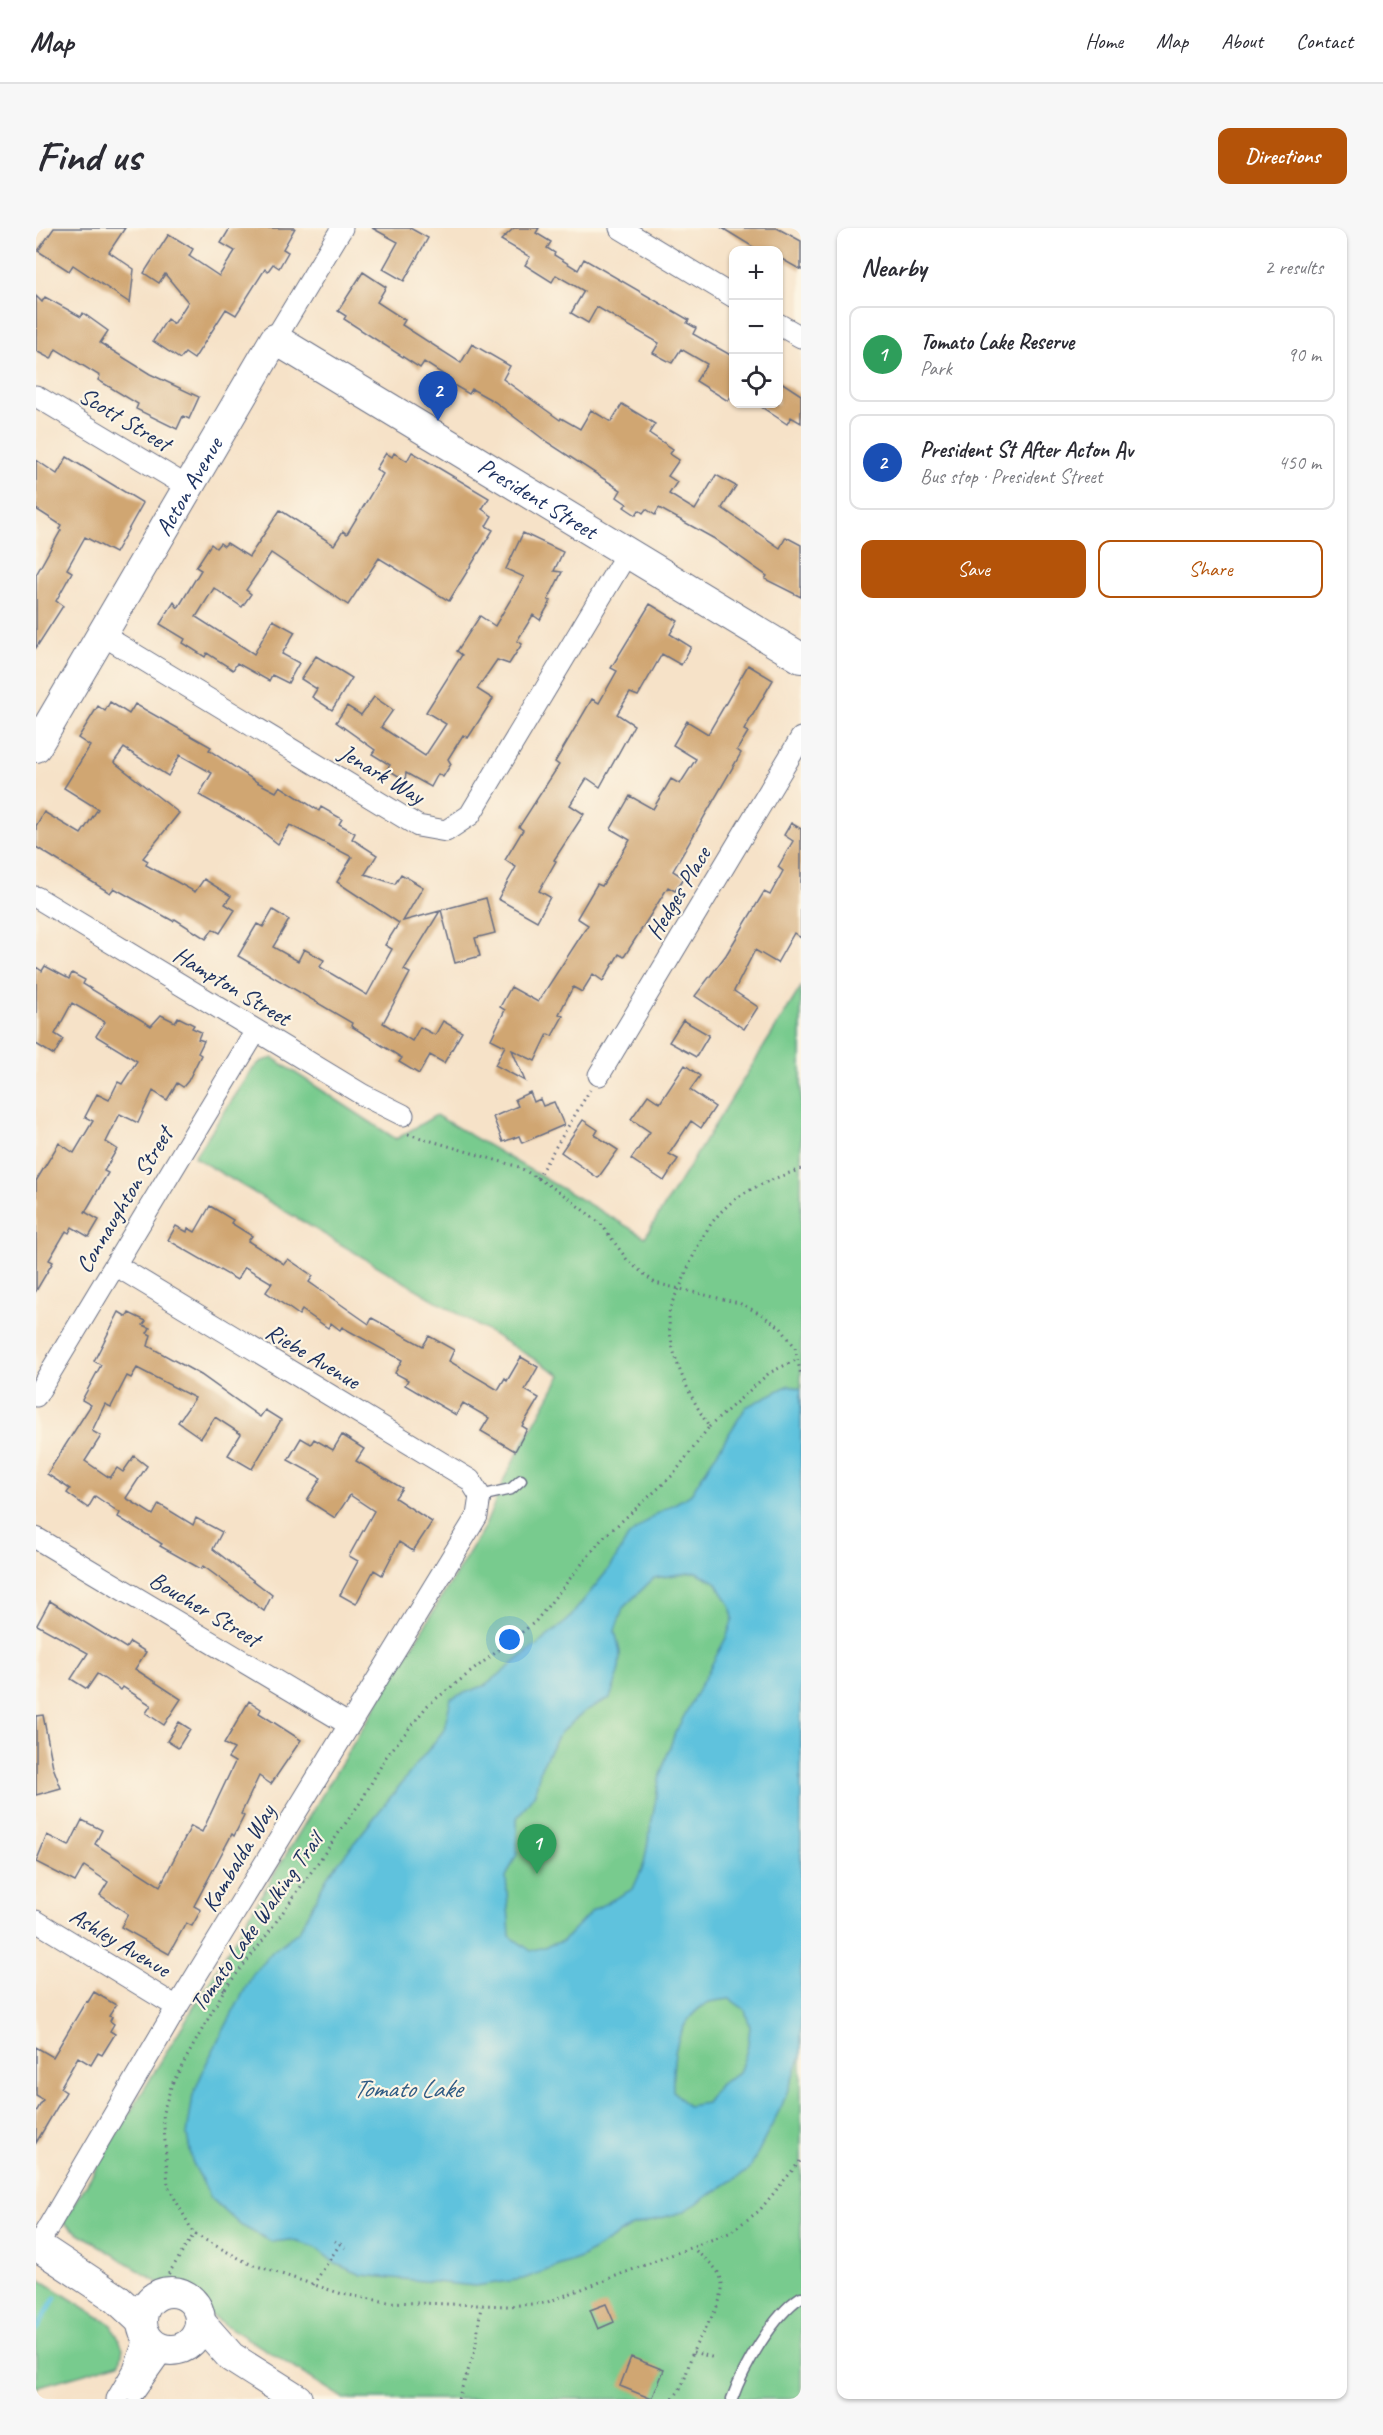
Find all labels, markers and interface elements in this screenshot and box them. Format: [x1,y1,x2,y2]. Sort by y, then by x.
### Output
text: Map [30,24,73,59]
text: Home [1085,28,1123,54]
text: Map [1156,28,1188,54]
text: About [1221,28,1263,54]
text: Contact [1296,28,1353,54]
button: Directions [1218,128,1347,184]
text: Find us [36,130,141,183]
map controls [729,246,783,408]
button: + [729,246,783,300]
text: Nearby [861,251,926,284]
text: 2 results [1264,255,1323,280]
button: − [729,300,783,354]
text: Tomato Lake Reserve [920,328,1074,356]
text: 1 [878,342,887,367]
text: 90 m [1287,342,1321,367]
button: locate [729,354,783,408]
text: Park [920,356,952,381]
pin: 2 [418,372,458,421]
street label: Scott Street [74,380,179,460]
street label: Acton Avenue [148,430,230,541]
text: President St After Acton Av [920,436,1133,464]
text: 2 [878,450,887,475]
text: 450 m [1278,450,1321,475]
street label: President Street [473,451,604,547]
text: Bus stop · President Street [920,464,1102,489]
button: Save [861,540,1086,598]
button: Share [1098,540,1323,598]
street label: Jenark Way [333,736,431,812]
street label: Hedges Place [639,839,718,945]
street label: Hampton Street [168,939,298,1034]
street label: Connaughton Street [69,1119,181,1278]
street label: Riebe Avenue [260,1316,367,1397]
street label: Boucher Street [144,1564,268,1655]
your location [495,1625,524,1654]
street label: Kambalda Way [194,1797,283,1917]
street label: Tomato Lake Walking Trail [183,1823,331,2017]
pin: 1 [518,1824,556,1874]
street label: Ashley Avenue [64,1900,178,1985]
water label: Tomato Lake [353,2072,465,2105]

